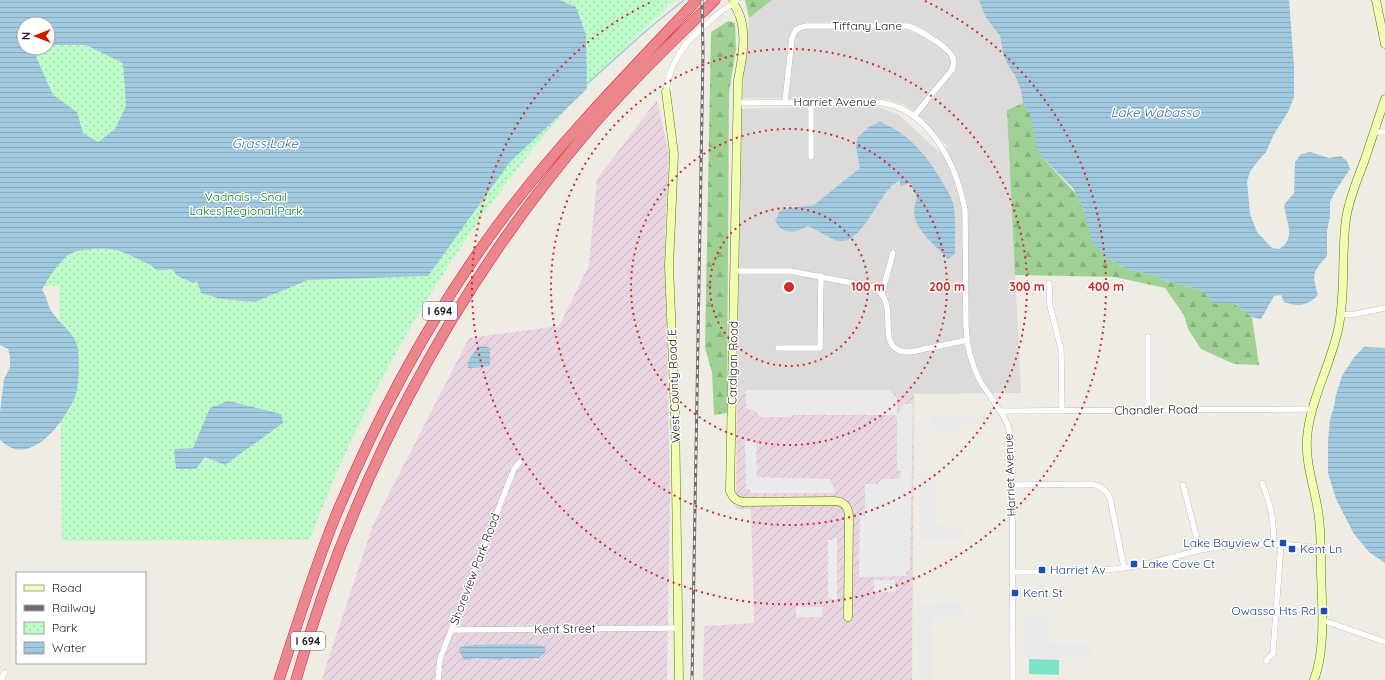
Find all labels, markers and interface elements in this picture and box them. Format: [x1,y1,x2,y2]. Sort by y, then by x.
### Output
north arrow [16,16,56,56]
street label: Tiffany Lane [832,18,902,33]
text: N [19,32,33,40]
street label: Harriet Avenue [794,94,877,109]
water label: Lake Wabasso [1111,104,1200,120]
water label: Grass Lake [232,135,299,151]
park label: Vadnais - Snail Lakes Regional Park [189,189,303,218]
text: 100 m [851,279,885,294]
text: 200 m [929,279,965,294]
text: 300 m [1009,279,1045,294]
text: 400 m [1088,279,1124,294]
centre of rings [782,280,796,294]
road number: I 694 [423,302,457,320]
street label: Cardigan Road [724,321,741,405]
street label: West County Road E [664,329,683,443]
street label: Chandler Road [1114,401,1198,418]
street label: Harriet Avenue [1001,433,1018,517]
street label: Shoreview Park Road [446,511,503,627]
place label: Lake Bayview Ct [1183,535,1275,550]
marker: Lake Bayview Ct [1278,538,1288,548]
place label: Kent Ln [1300,541,1342,556]
marker: Kent Ln [1287,544,1297,554]
place label: Lake Cove Ct [1142,556,1215,571]
marker: Lake Cove Ct [1129,559,1139,569]
place label: Harriet Av [1050,562,1106,577]
marker: Harriet Av [1037,565,1047,575]
legend [16,572,146,664]
text: Road [52,580,82,595]
place label: Kent St [1023,585,1063,600]
marker: Kent St [1010,588,1020,598]
text: Railway [52,600,96,615]
place label: Owasso Hts Rd [1232,603,1316,618]
marker: Owasso Hts Rd [1319,606,1329,616]
text: Park [52,620,77,635]
street label: Kent Street [534,620,596,637]
road number: I 694 [291,632,325,650]
text: Water [52,640,87,655]

